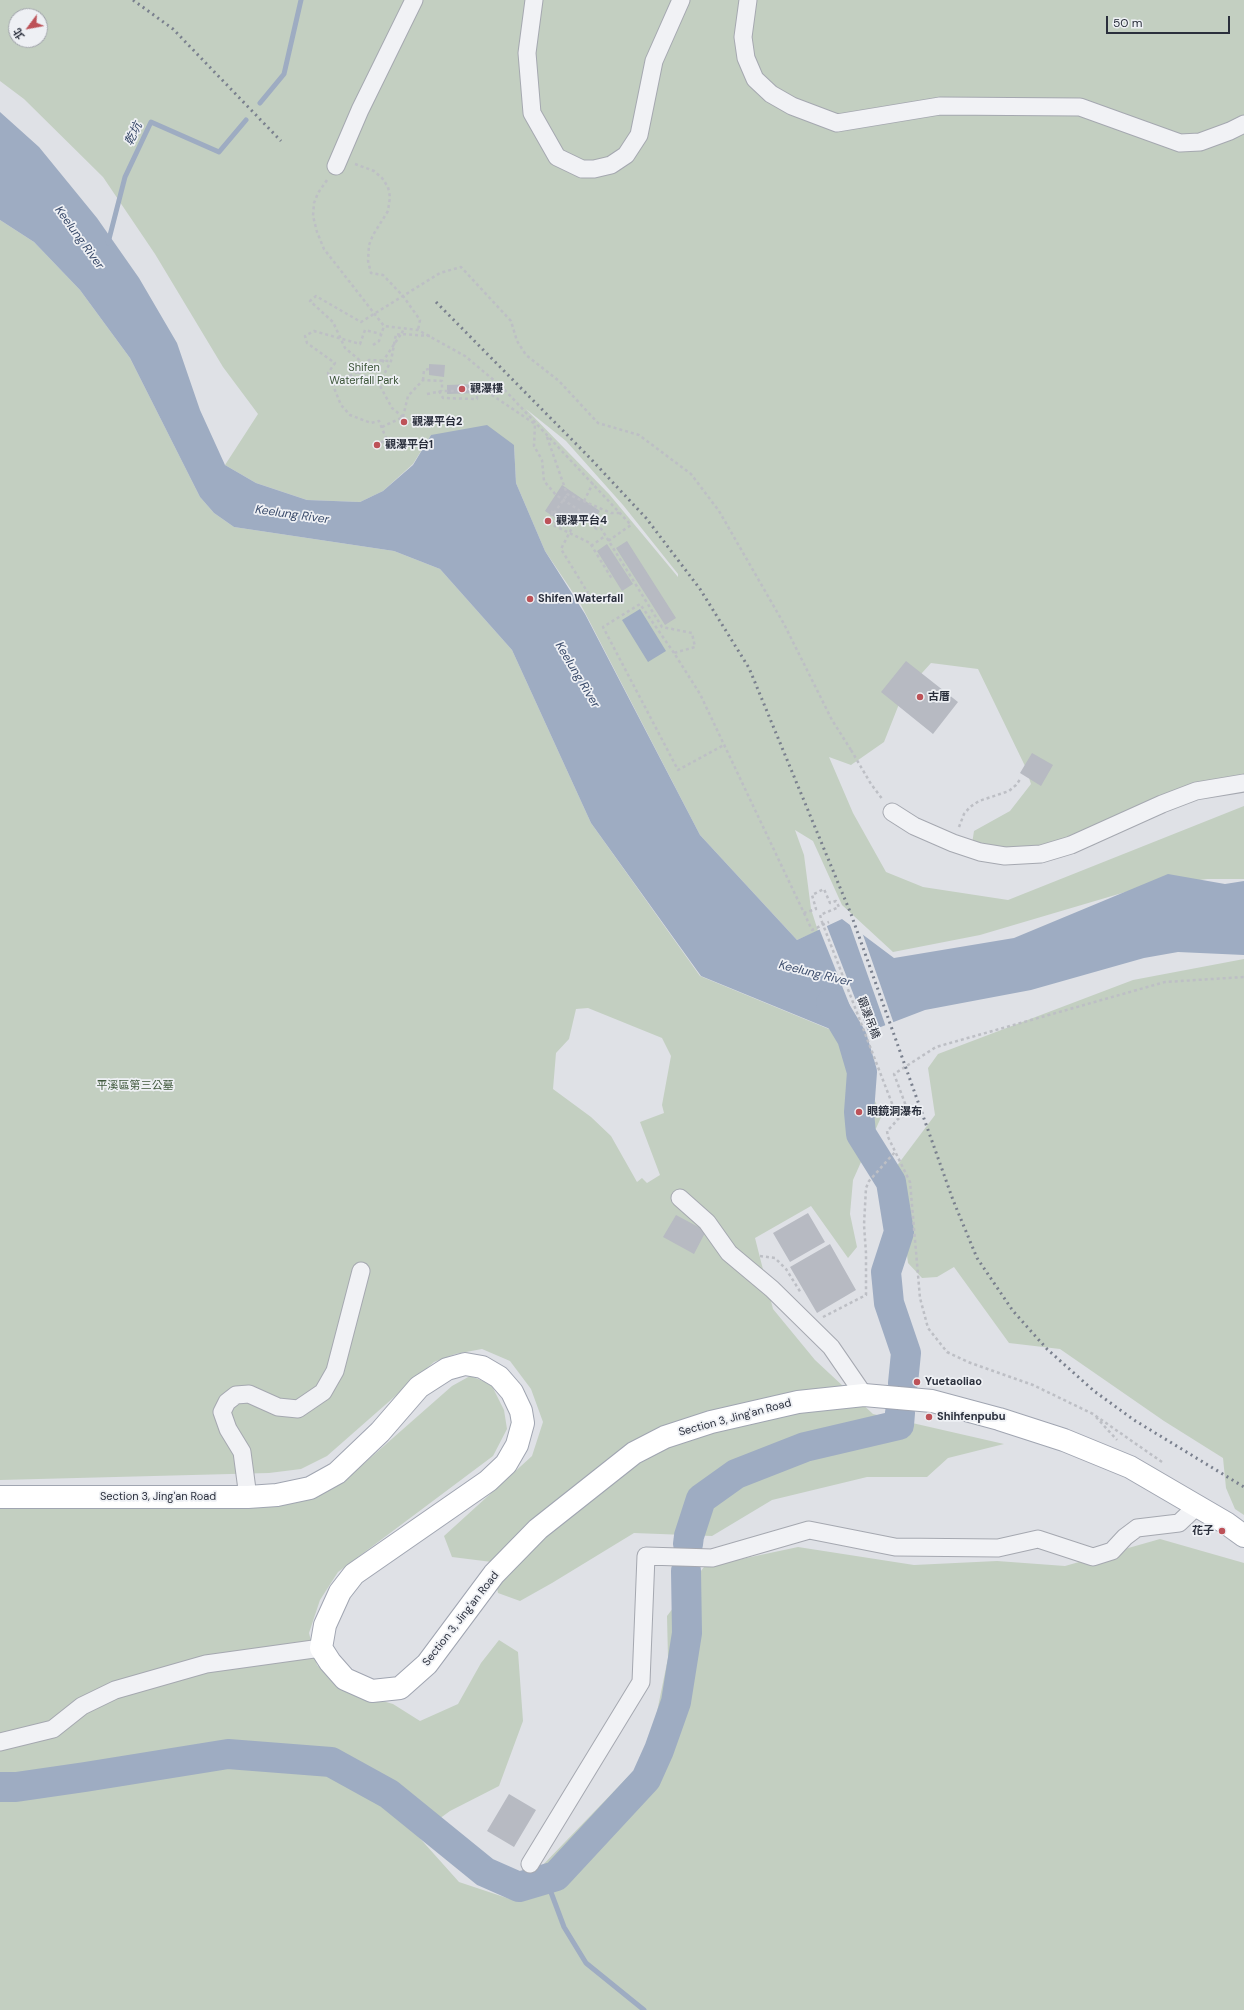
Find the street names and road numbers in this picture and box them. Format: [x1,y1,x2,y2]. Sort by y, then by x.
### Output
street label: 觀瀑吊橋 [854,995,882,1041]
street label: Section 3, Jing'an Road [677,1397,793,1439]
street label: Section 3, Jing'an Road [100,1490,216,1504]
street label: Section 3, Jing'an Road [420,1569,502,1669]

